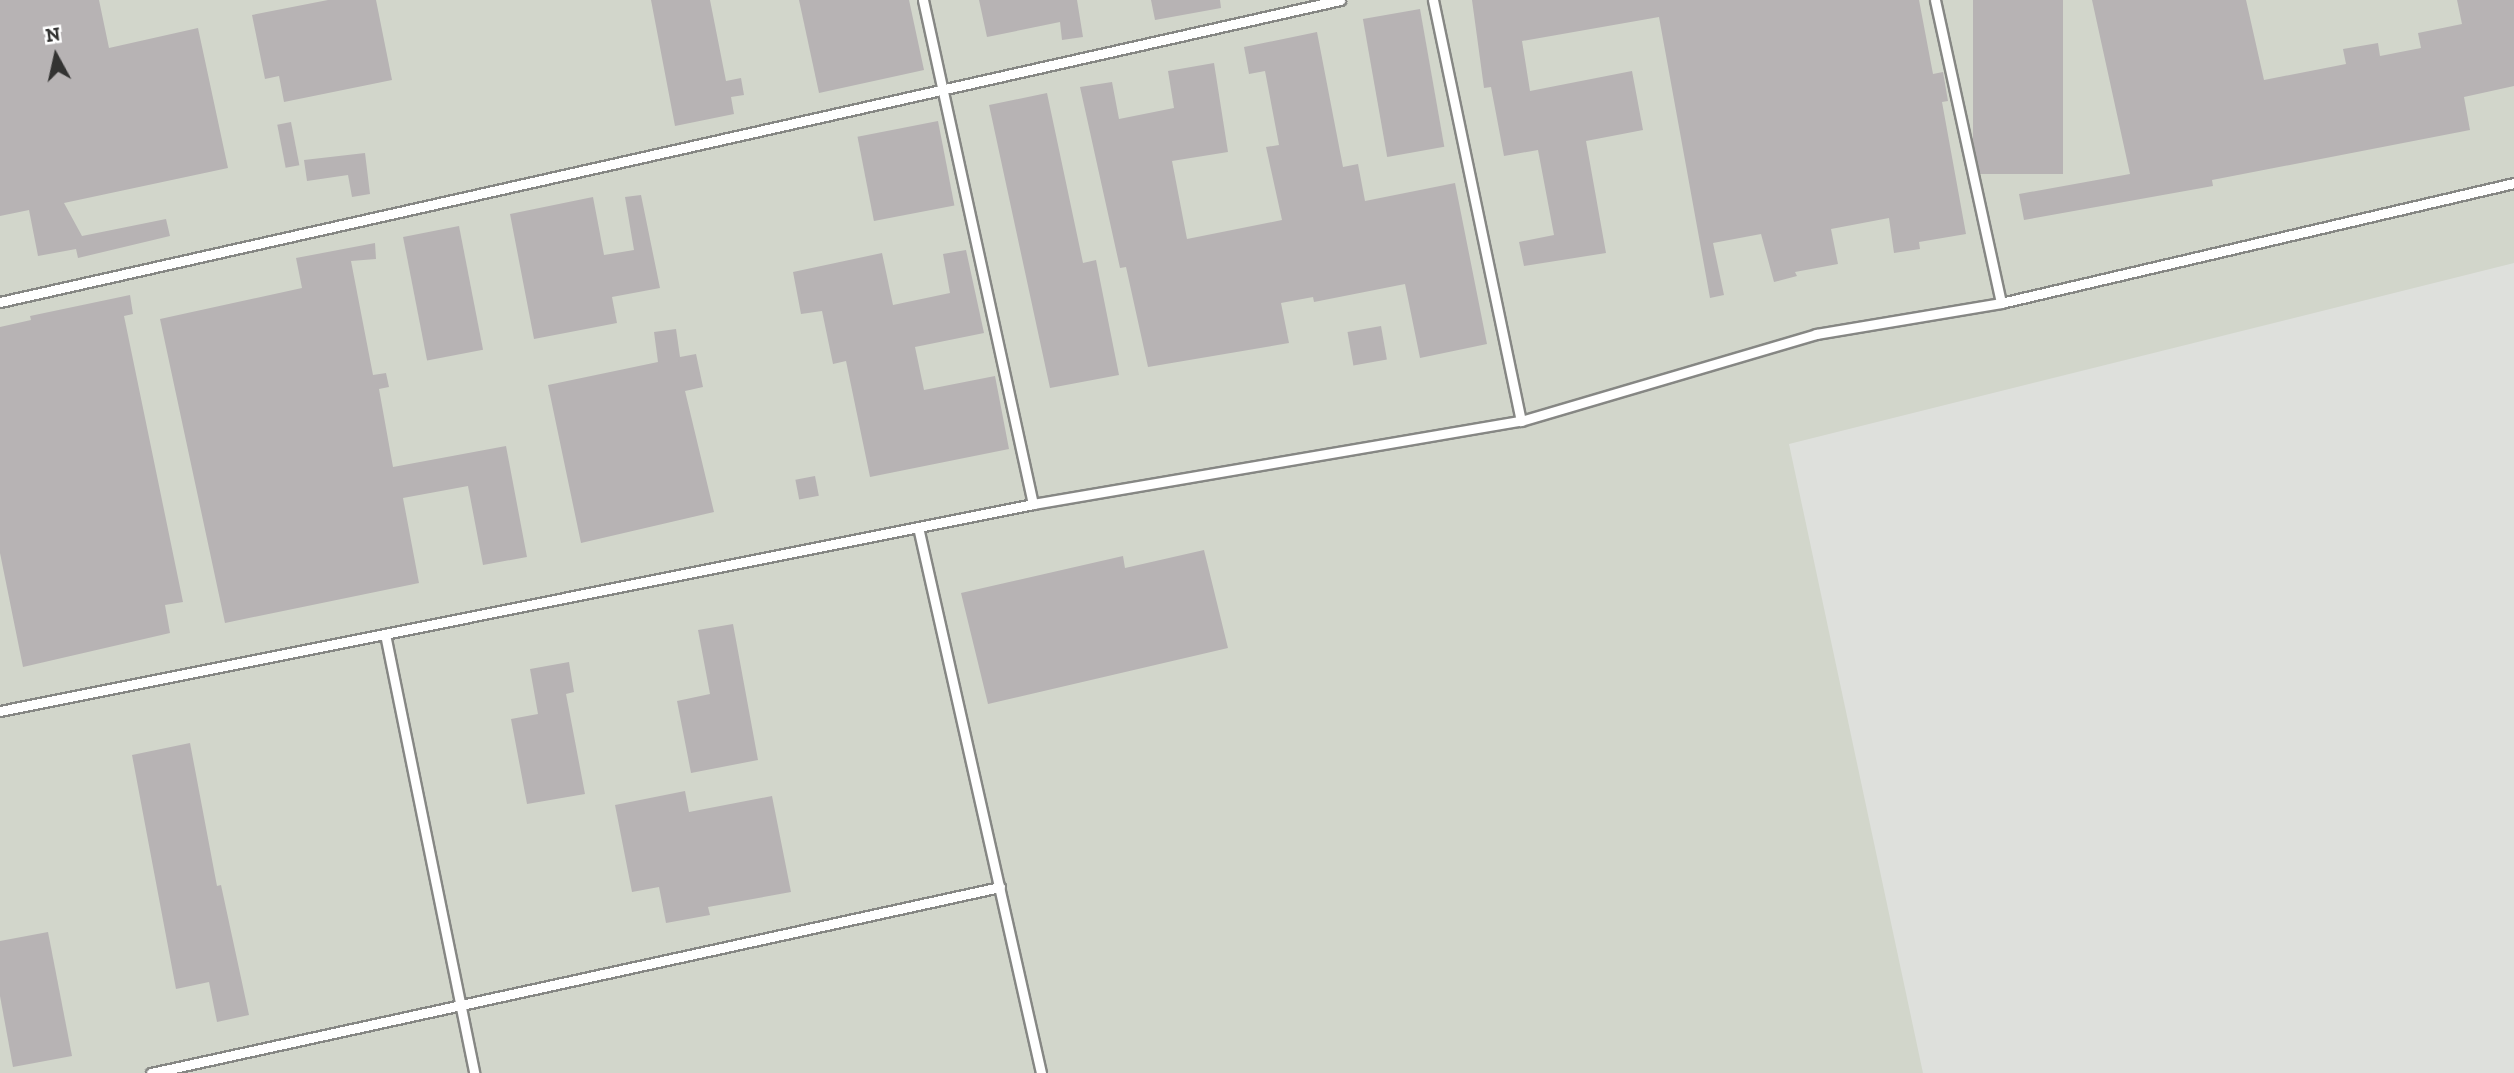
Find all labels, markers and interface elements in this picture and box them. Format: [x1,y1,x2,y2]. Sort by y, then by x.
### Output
north arrow [21,21,91,91]
text: N [44,22,62,47]

